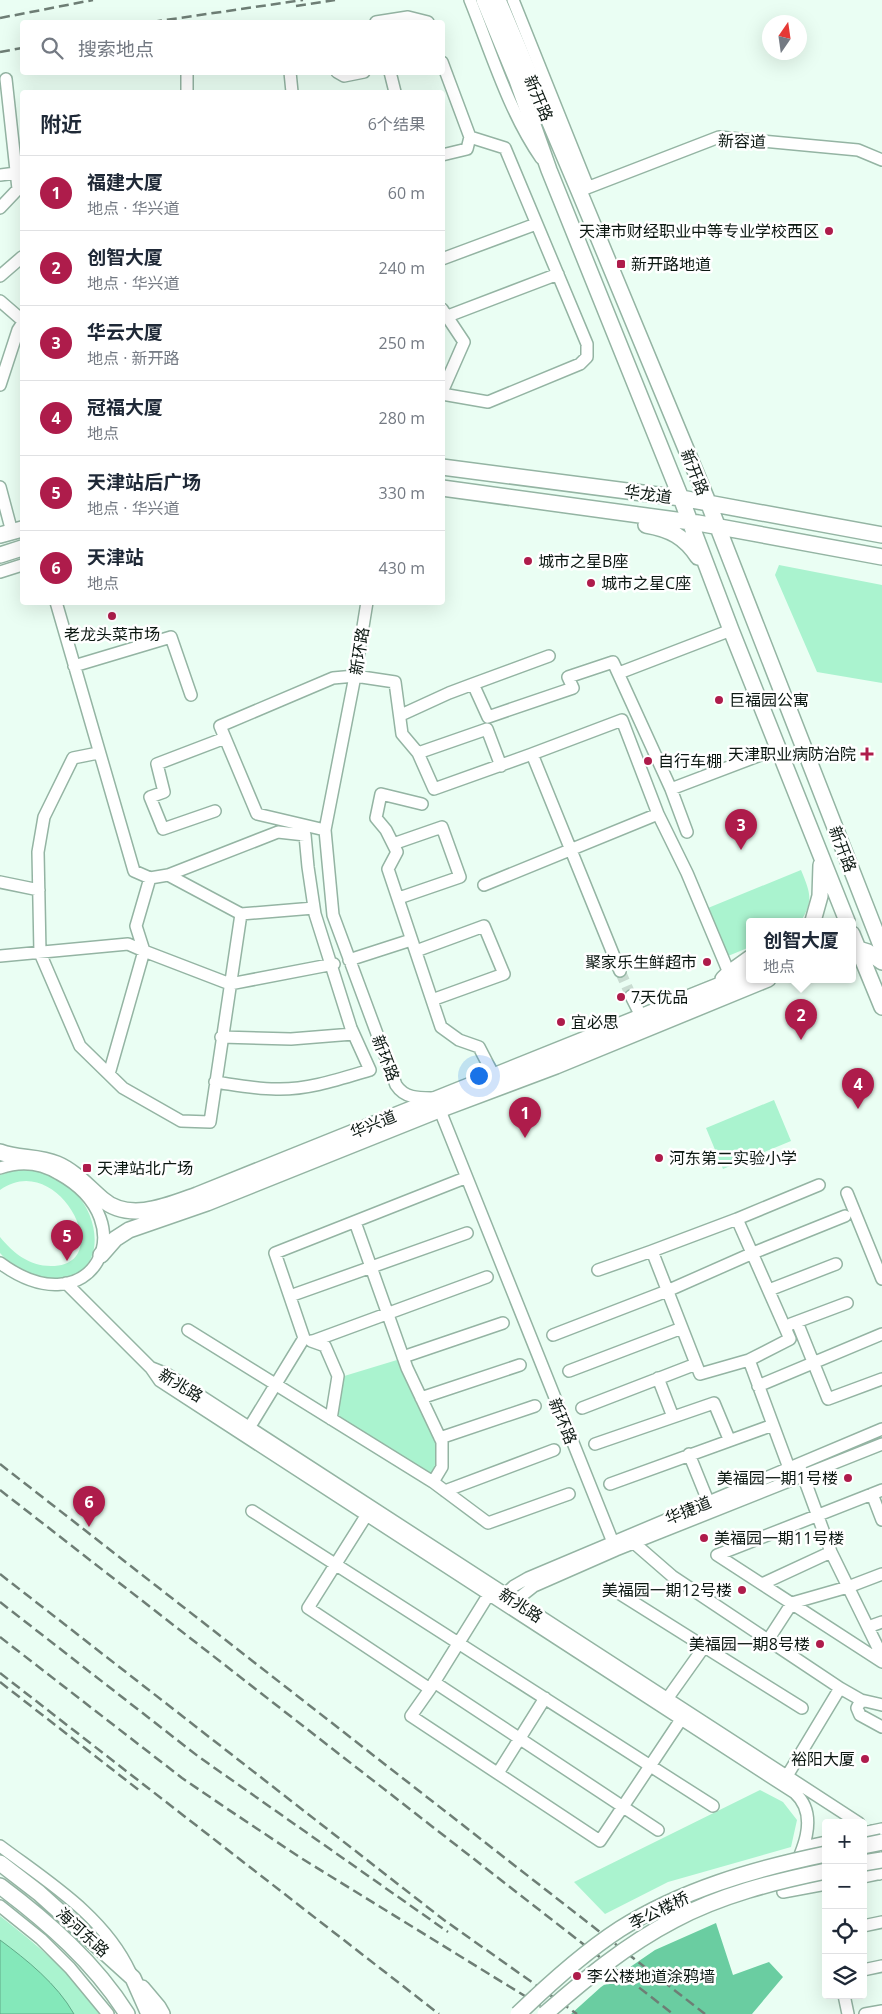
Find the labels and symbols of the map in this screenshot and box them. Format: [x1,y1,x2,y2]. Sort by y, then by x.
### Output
north arrow [762,15,807,60]
street label: 新开路 [519,72,559,124]
street label: 新容道 [718,129,766,153]
place label: 天津市财经职业中等专业学校西区 [579,220,819,242]
marker: 天津市财经职业中等专业学校西区 [823,225,835,237]
place label: 新开路地道 [631,253,711,275]
marker: 新开路地道 [615,258,627,270]
street label: 新开路 [676,446,714,498]
street label: 华龙道 [623,480,673,508]
place label: 城市之星B座 [538,550,628,572]
marker: 城市之星B座 [522,555,534,567]
place label: 城市之星C座 [601,572,691,594]
marker: 城市之星C座 [585,577,597,589]
marker: 老龙头菜市场 [106,610,118,622]
place label: 老龙头菜市场 [64,623,160,645]
street label: 新环路 [344,626,374,676]
place label: 巨福园公寓 [729,689,809,711]
marker: 巨福园公寓 [713,694,725,706]
place label: 天津职业病防治院 [728,743,856,765]
marker: 天津职业病防治院 [860,747,874,761]
place label: 自行车棚 [658,750,722,772]
marker: 自行车棚 [642,755,654,767]
pin: 3 [725,809,757,850]
street label: 新开路 [824,823,862,875]
place label: 聚家乐生鲜超市 [585,951,697,973]
marker: 聚家乐生鲜超市 [701,956,713,968]
place label: 7天优品 [631,986,688,1008]
marker: 7天优品 [615,991,627,1003]
pin: 2 [785,999,817,1040]
place label: 宜必思 [571,1011,619,1033]
marker: 宜必思 [555,1016,567,1028]
street label: 新环路 [367,1032,405,1084]
your location [466,1063,492,1089]
pin: 4 [842,1068,874,1109]
pin: 1 [509,1097,541,1138]
street label: 华兴道 [347,1105,399,1143]
place label: 河东第二实验小学 [669,1147,797,1169]
marker: 河东第二实验小学 [653,1152,665,1164]
place label: 天津站北广场 [97,1157,193,1179]
marker: 天津站北广场 [81,1162,93,1174]
pin: 5 [51,1220,83,1261]
street label: 新兆路 [155,1363,207,1407]
street label: 新环路 [544,1395,582,1447]
place label: 美福园一期1号楼 [717,1467,838,1489]
marker: 美福园一期1号楼 [842,1472,854,1484]
pin: 6 [73,1486,105,1527]
street label: 华捷道 [662,1491,714,1529]
place label: 美福园一期11号楼 [714,1527,844,1549]
marker: 美福园一期11号楼 [698,1532,710,1544]
place label: 美福园一期12号楼 [602,1579,732,1601]
street label: 新兆路 [495,1583,547,1627]
marker: 美福园一期12号楼 [736,1584,748,1596]
place label: 美福园一期8号楼 [689,1633,810,1655]
marker: 美福园一期8号楼 [814,1638,826,1650]
place label: 裕阳大厦 [791,1748,855,1770]
marker: 裕阳大厦 [859,1753,871,1765]
street label: 李公楼桥 [625,1886,693,1934]
street label: 海河东路 [52,1902,114,1962]
place label: 李公楼地道涂鸦墙 [587,1965,715,1987]
marker: 李公楼地道涂鸦墙 [571,1970,583,1982]

